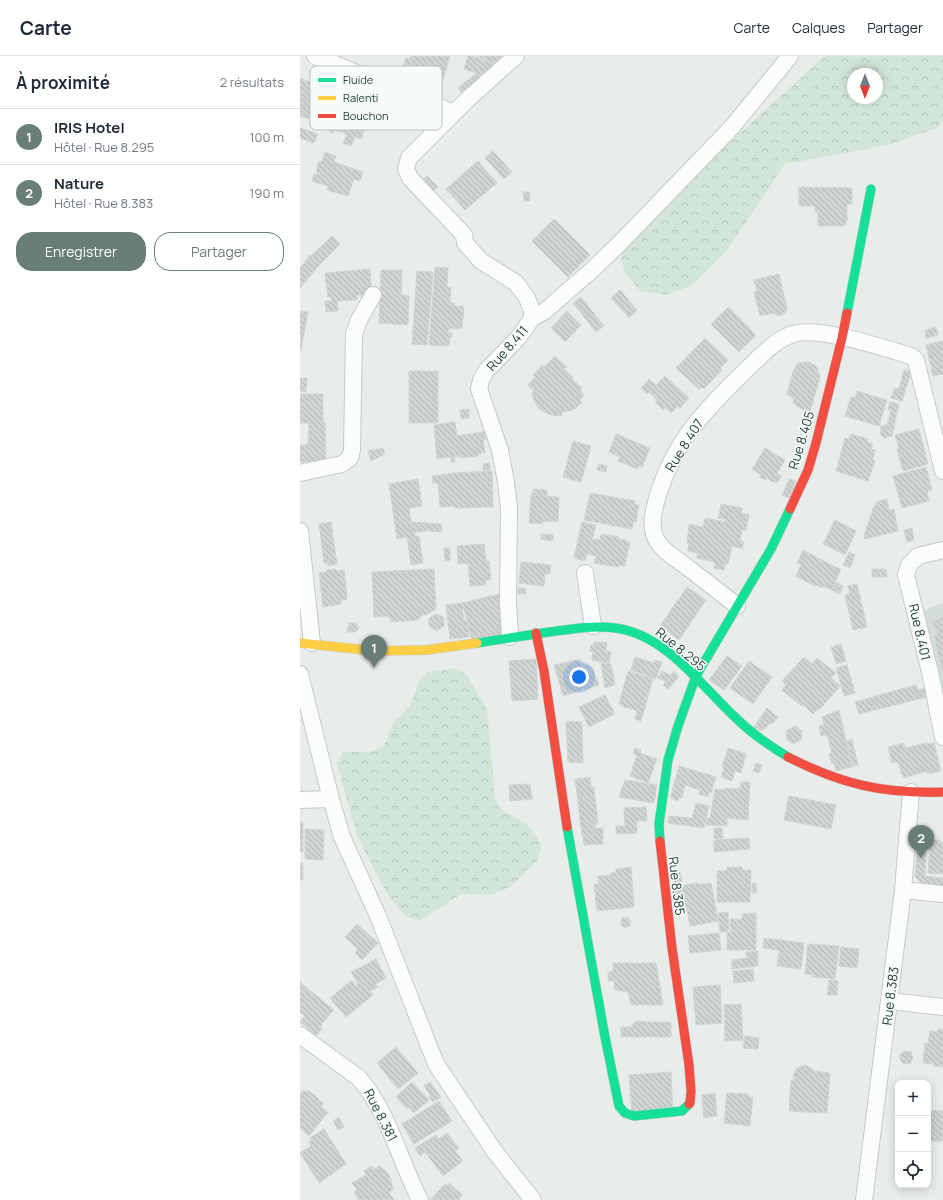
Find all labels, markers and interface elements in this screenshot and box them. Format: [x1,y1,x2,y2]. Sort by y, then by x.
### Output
text: Carte [20,15,72,41]
text: Carte [734,18,770,37]
text: Calques [792,18,845,37]
text: Partager [867,18,923,37]
legend [310,66,442,130]
north arrow [847,68,883,104]
text: À proximité [16,71,110,94]
text: Fluide [343,72,374,87]
text: 2 résultats [220,73,284,91]
text: Ralenti [343,90,378,105]
text: Bouchon [343,108,388,123]
text: IRIS Hotel [54,117,125,138]
text: 1 [26,128,32,146]
text: 100 m [249,128,284,146]
text: Hôtel · Rue 8.295 [54,138,154,156]
text: Nature [54,173,104,194]
text: 2 [25,184,33,202]
text: 190 m [249,184,284,202]
text: Hôtel · Rue 8.383 [54,194,153,212]
button: Enregistrer [16,232,146,271]
button: Partager [154,232,284,271]
street label: Rue 8.411 [482,321,532,375]
street label: Rue 8.405 [784,409,818,471]
street label: Rue 8.407 [661,415,707,475]
street label: Rue 8.401 [905,602,935,662]
street label: Rue 8.295 [652,623,710,675]
pin: 1 [361,635,387,668]
your location [569,667,589,687]
pin: 2 [908,825,934,858]
street label: Rue 8.385 [664,856,690,916]
street label: Rue 8.383 [877,966,903,1026]
map controls [895,1080,931,1188]
button: + [895,1080,931,1116]
street label: Rue 8.381 [360,1086,402,1144]
button: − [895,1116,931,1152]
button: locate [895,1152,931,1188]

